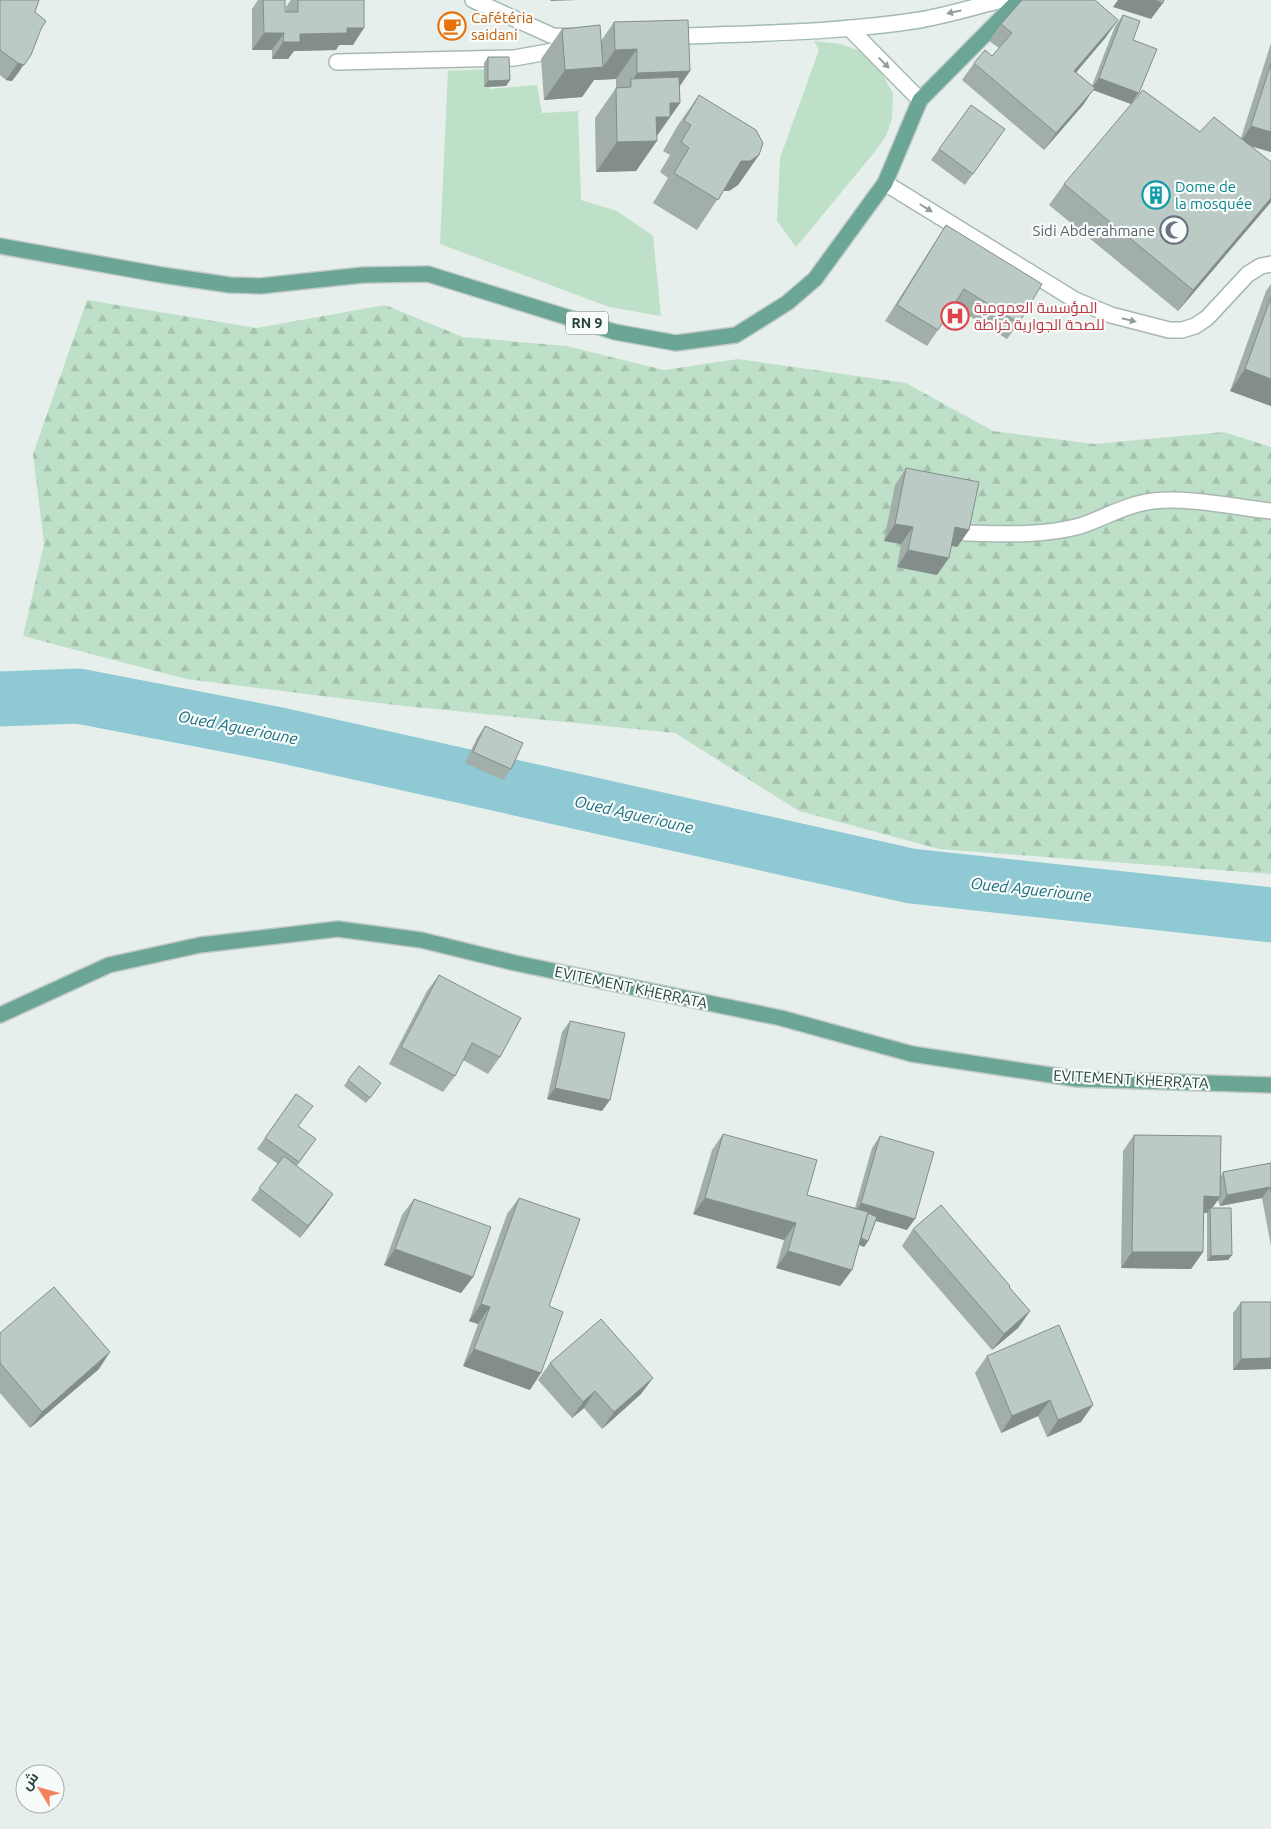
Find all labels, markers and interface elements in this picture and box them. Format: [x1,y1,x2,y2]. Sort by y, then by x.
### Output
place label: Cafétéria saidani [471,9,533,43]
one-way arrow [946,9,962,17]
cafe icon: Cafétéria saidani [437,11,467,41]
one-way arrow [877,56,889,68]
place label: Dome de la mosquée [1175,178,1252,212]
building icon: Dome de la mosquée [1141,180,1171,210]
one-way arrow [920,204,933,213]
mosque icon: Sidi Abderahmane [1159,215,1189,245]
place label: Sidi Abderahmane [1033,222,1155,239]
place label: المؤسسة العمومية للصحة الجوارية خراطة [974,299,1105,334]
hospital icon: المؤسسة العمومية للصحة الجوارية خراطة [940,301,970,331]
road number: RN 9 [566,312,608,334]
one-way arrow [1122,316,1137,324]
water label: Oued Aguerioune [177,707,299,747]
water label: Oued Aguerioune [573,792,695,836]
water label: Oued Aguerioune [970,874,1092,904]
street label: EVITEMENT KHERRATA [553,962,709,1012]
street label: EVITEMENT KHERRATA [1053,1066,1209,1092]
north arrow [15,1764,65,1814]
text: ش [18,1769,42,1794]

